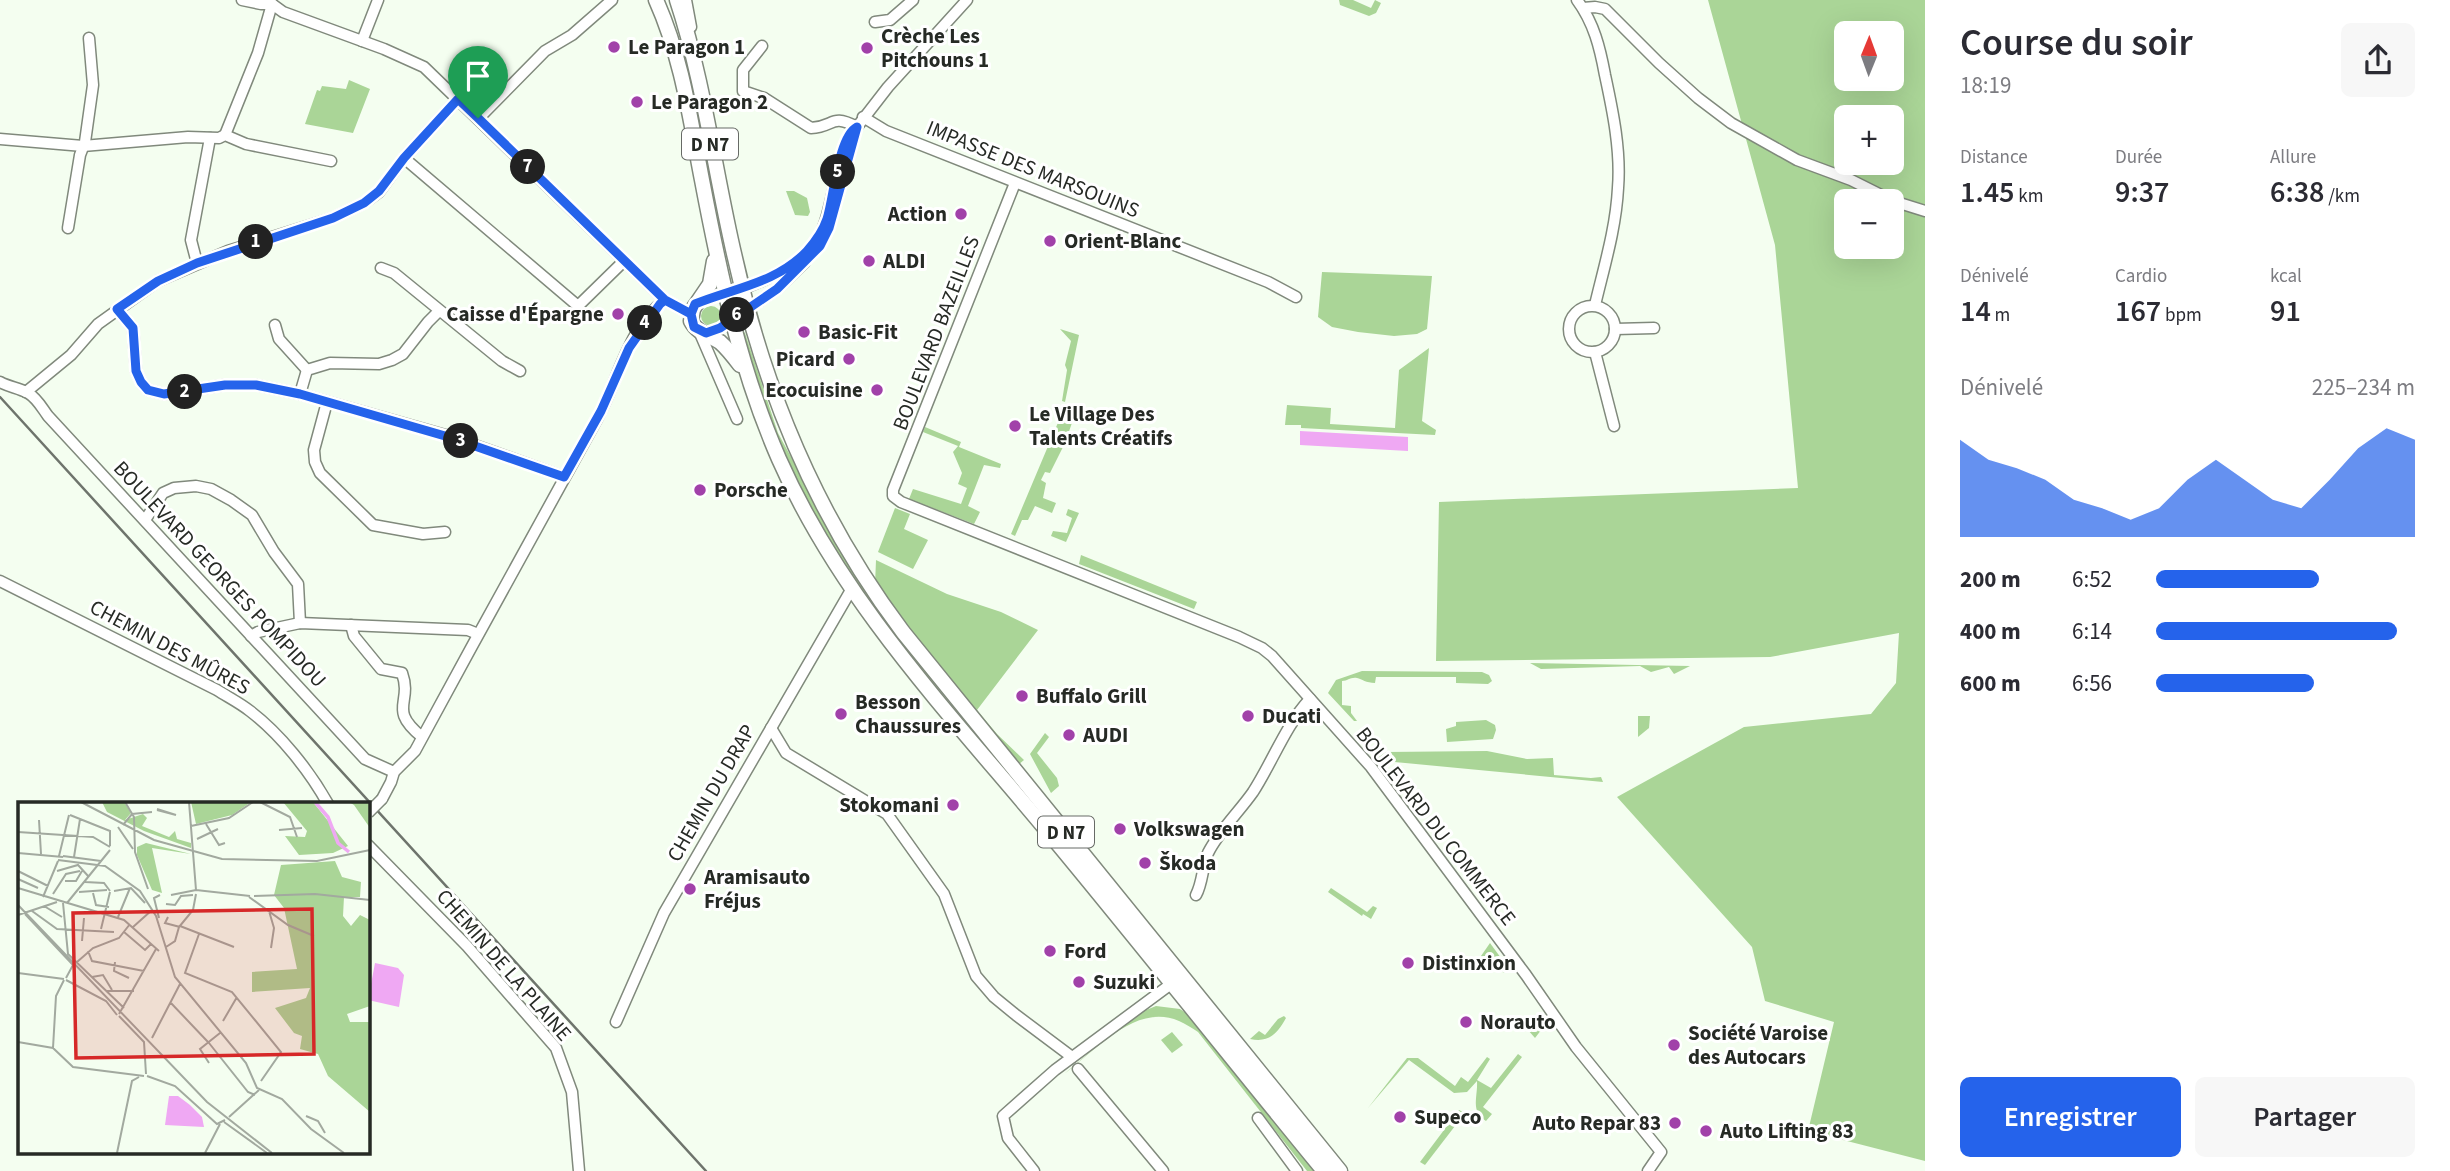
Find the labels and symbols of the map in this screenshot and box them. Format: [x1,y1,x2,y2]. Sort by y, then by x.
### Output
place label: Crèche Les Pitchouns 1 [881,21,989,75]
north arrow [1834,21,1904,91]
place label: Le Paragon 1 [628,32,745,62]
marker: Le Paragon 1 [606,39,622,55]
marker: Crèche Les Pitchouns 1 [859,40,875,56]
pin [448,46,508,118]
place label: Le Paragon 2 [651,87,768,117]
marker: Le Paragon 2 [629,94,645,110]
street label: IMPASSE DES MARSOUINS [922,113,1144,225]
road number: D N7 [682,128,738,160]
pin: 7 [510,150,546,184]
pin: 5 [820,154,856,190]
place label: Action [887,199,947,229]
marker: Action [953,206,969,222]
pin: 1 [238,224,274,260]
place label: Orient-Blanc [1064,226,1181,256]
street label: BOULEVARD BAZEILLES [885,231,987,435]
marker: Orient-Blanc [1042,233,1058,249]
place label: ALDI [882,246,926,276]
marker: ALDI [861,253,877,269]
pin: 6 [720,298,754,332]
place label: Caisse d'Épargne [446,299,604,329]
marker: Caisse d'Épargne [610,306,626,322]
pin: 4 [628,306,662,340]
place label: Basic-Fit [818,317,898,347]
marker: Basic-Fit [796,324,812,340]
place label: Picard [776,344,835,374]
marker: Picard [841,351,857,367]
pin: 2 [168,374,202,410]
place label: Ecocuisine [765,375,863,405]
marker: Ecocuisine [869,382,885,398]
place label: Le Village Des Talents Créatifs [1029,399,1172,453]
marker: Le Village Des Talents Créatifs [1007,418,1023,434]
pin: 3 [444,424,478,458]
street label: BOULEVARD GEORGES POMPIDOU [107,454,333,694]
place label: Porsche [714,475,788,505]
marker: Porsche [692,482,708,498]
street label: CHEMIN DES MÛRES [84,592,256,702]
place label: Buffalo Grill [1036,681,1147,711]
place label: Besson Chaussures [855,687,961,741]
marker: Buffalo Grill [1014,688,1030,704]
place label: Ducati [1262,701,1321,731]
marker: Besson Chaussures [833,706,849,722]
marker: Ducati [1240,708,1256,724]
street label: CHEMIN DU DRAP [659,719,763,867]
place label: AUDI [1082,720,1128,750]
street label: BOULEVARD DU COMMERCE [1349,720,1523,932]
marker: AUDI [1061,727,1077,743]
place label: Stokomani [839,790,939,820]
marker: Stokomani [945,797,961,813]
inset map [18,802,369,1154]
place label: Volkswagen [1133,814,1245,844]
road number: D N7 [1038,817,1094,848]
marker: Volkswagen [1112,821,1128,837]
place label: Škoda [1159,848,1216,878]
marker: Škoda [1137,855,1153,871]
place label: Aramisauto Fréjus [703,862,810,916]
marker: Aramisauto Fréjus [682,881,698,897]
street label: CHEMIN DE LA PLAINE [429,882,579,1048]
place label: Ford [1064,936,1106,966]
marker: Ford [1042,943,1058,959]
place label: Distinxion [1422,948,1516,978]
marker: Distinxion [1400,955,1416,971]
place label: Suzuki [1093,967,1155,997]
marker: Suzuki [1071,974,1087,990]
place label: Norauto [1480,1007,1556,1037]
marker: Norauto [1458,1014,1474,1030]
place label: Société Varoise des Autocars [1688,1018,1828,1072]
marker: Société Varoise des Autocars [1666,1037,1682,1053]
place label: Supeco [1414,1102,1481,1132]
place label: Auto Repar 83 [1531,1108,1661,1138]
marker: Supeco [1392,1109,1408,1125]
marker: Auto Repar 83 [1667,1115,1683,1131]
place label: Auto Lifting 83 [1719,1116,1854,1146]
marker: Auto Lifting 83 [1698,1123,1714,1139]

